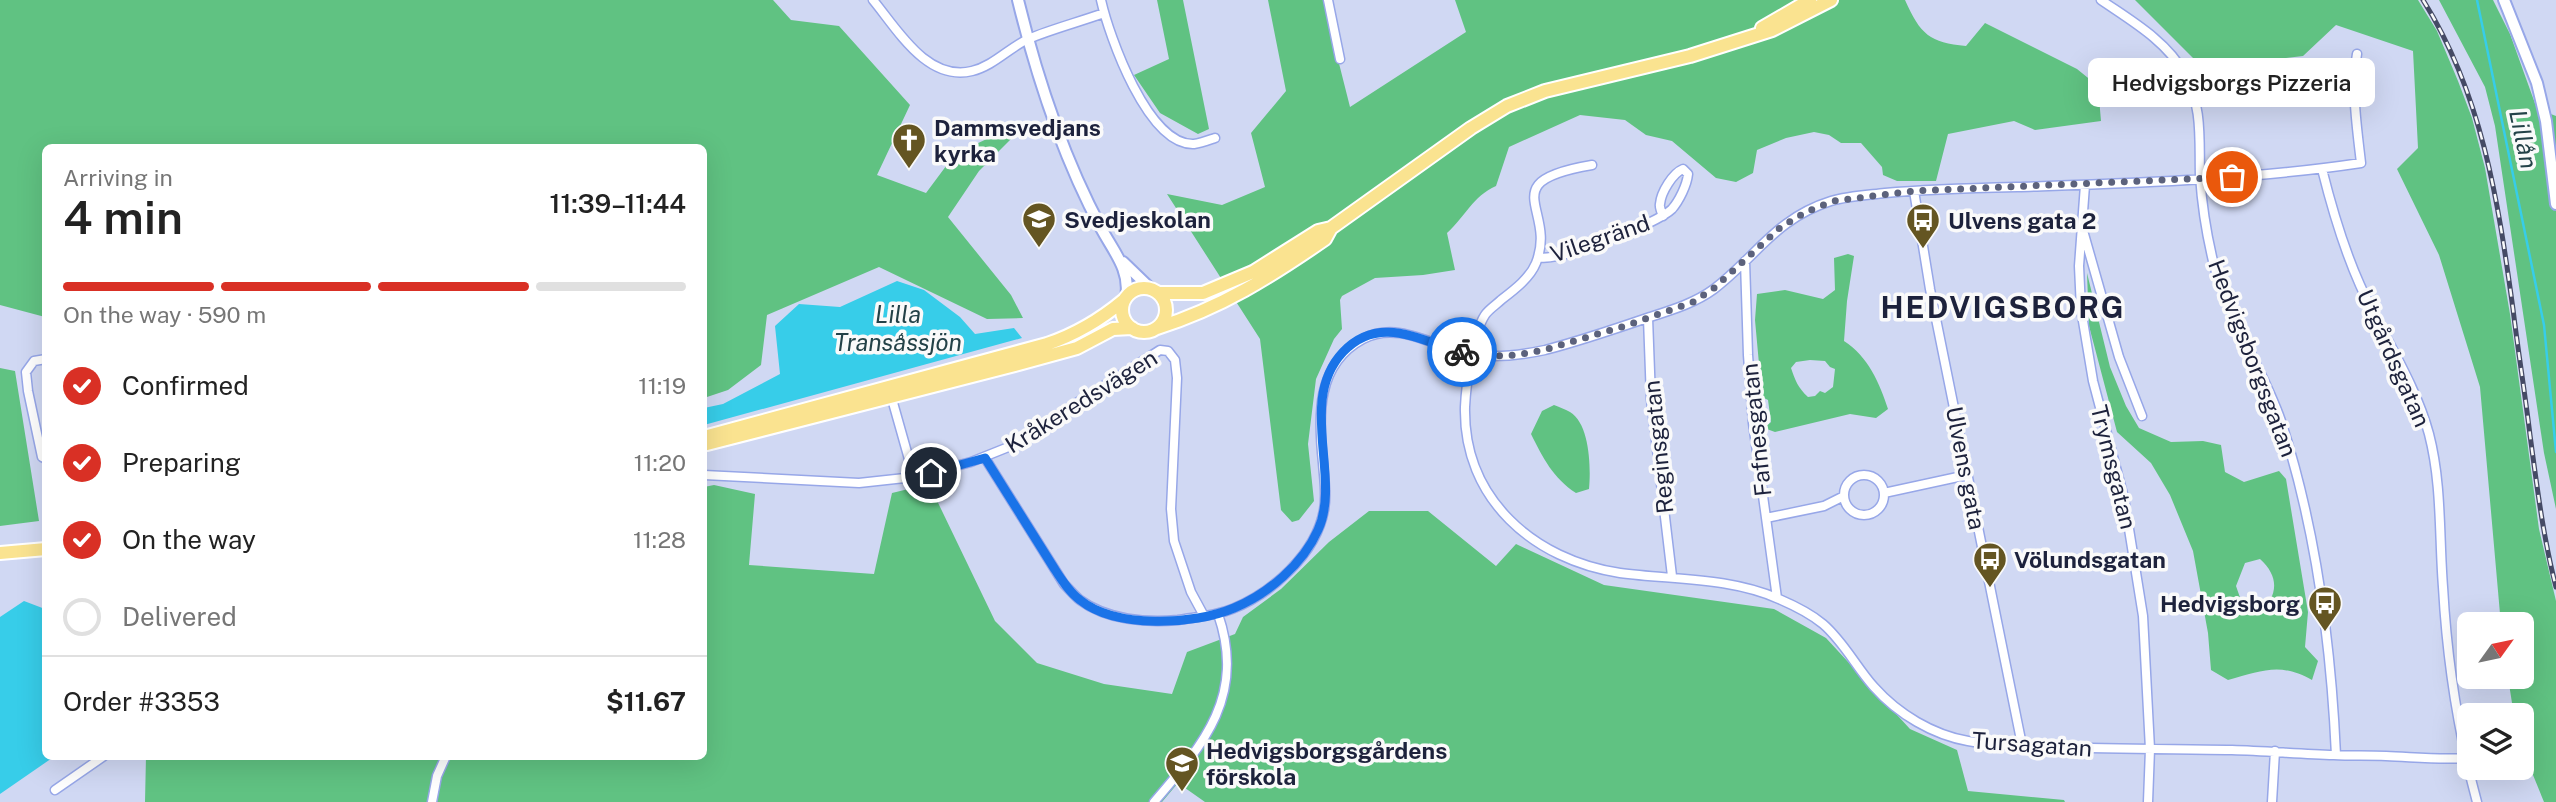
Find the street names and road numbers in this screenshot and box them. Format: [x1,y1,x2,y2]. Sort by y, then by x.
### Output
street label: Vilegränd [1547,208,1653,268]
street label: Hedvigsborgsgatan [2203,256,2303,460]
street label: Utgårdsgatan [2352,285,2436,431]
street label: Kråkeredsvägen [1000,343,1162,459]
street label: Fafnesgatan [1736,362,1776,498]
street label: Reginsgatan [1638,379,1678,515]
street label: Trymsgatan [2086,402,2142,532]
street label: Ulvens gata [1941,404,1991,532]
street label: Tursagatan [1971,726,2093,762]

